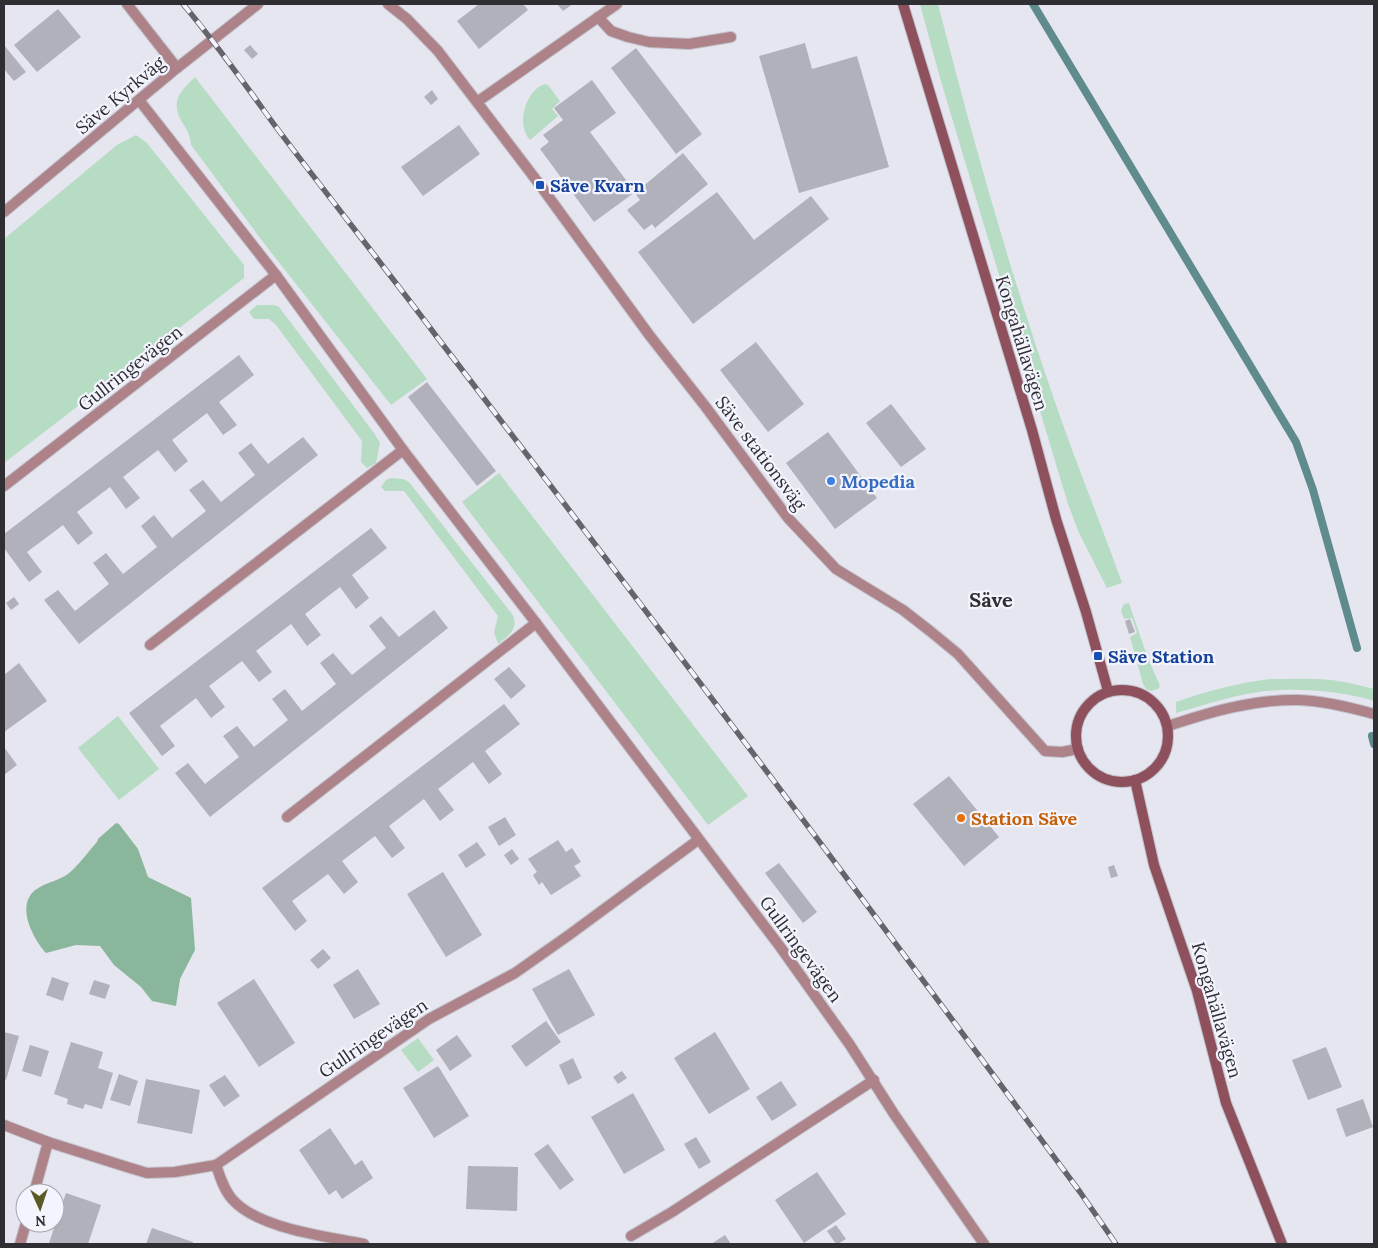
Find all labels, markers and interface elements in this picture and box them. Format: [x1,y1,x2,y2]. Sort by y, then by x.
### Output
street label: Säve Kyrkväg [71,50,170,139]
place label: Säve Kvarn [550,174,645,197]
marker: Säve Kvarn [534,179,546,191]
street label: Kongahällavägen [990,273,1054,414]
street label: Gullringevägen [73,320,187,416]
street label: Säve stationsväg [711,391,812,516]
place label: Mopedia [841,470,915,493]
marker: Mopedia [825,475,837,487]
district label: Säve [969,587,1013,612]
place label: Säve Station [1108,645,1215,668]
marker: Säve Station [1092,650,1104,662]
place label: Station Säve [971,807,1078,830]
marker: Station Säve [955,812,967,824]
street label: Gullringevägen [755,891,847,1007]
street label: Kongahällavägen [1187,939,1247,1081]
street label: Gullringevägen [314,993,432,1083]
north arrow [15,1183,65,1233]
text: N [35,1212,47,1230]

